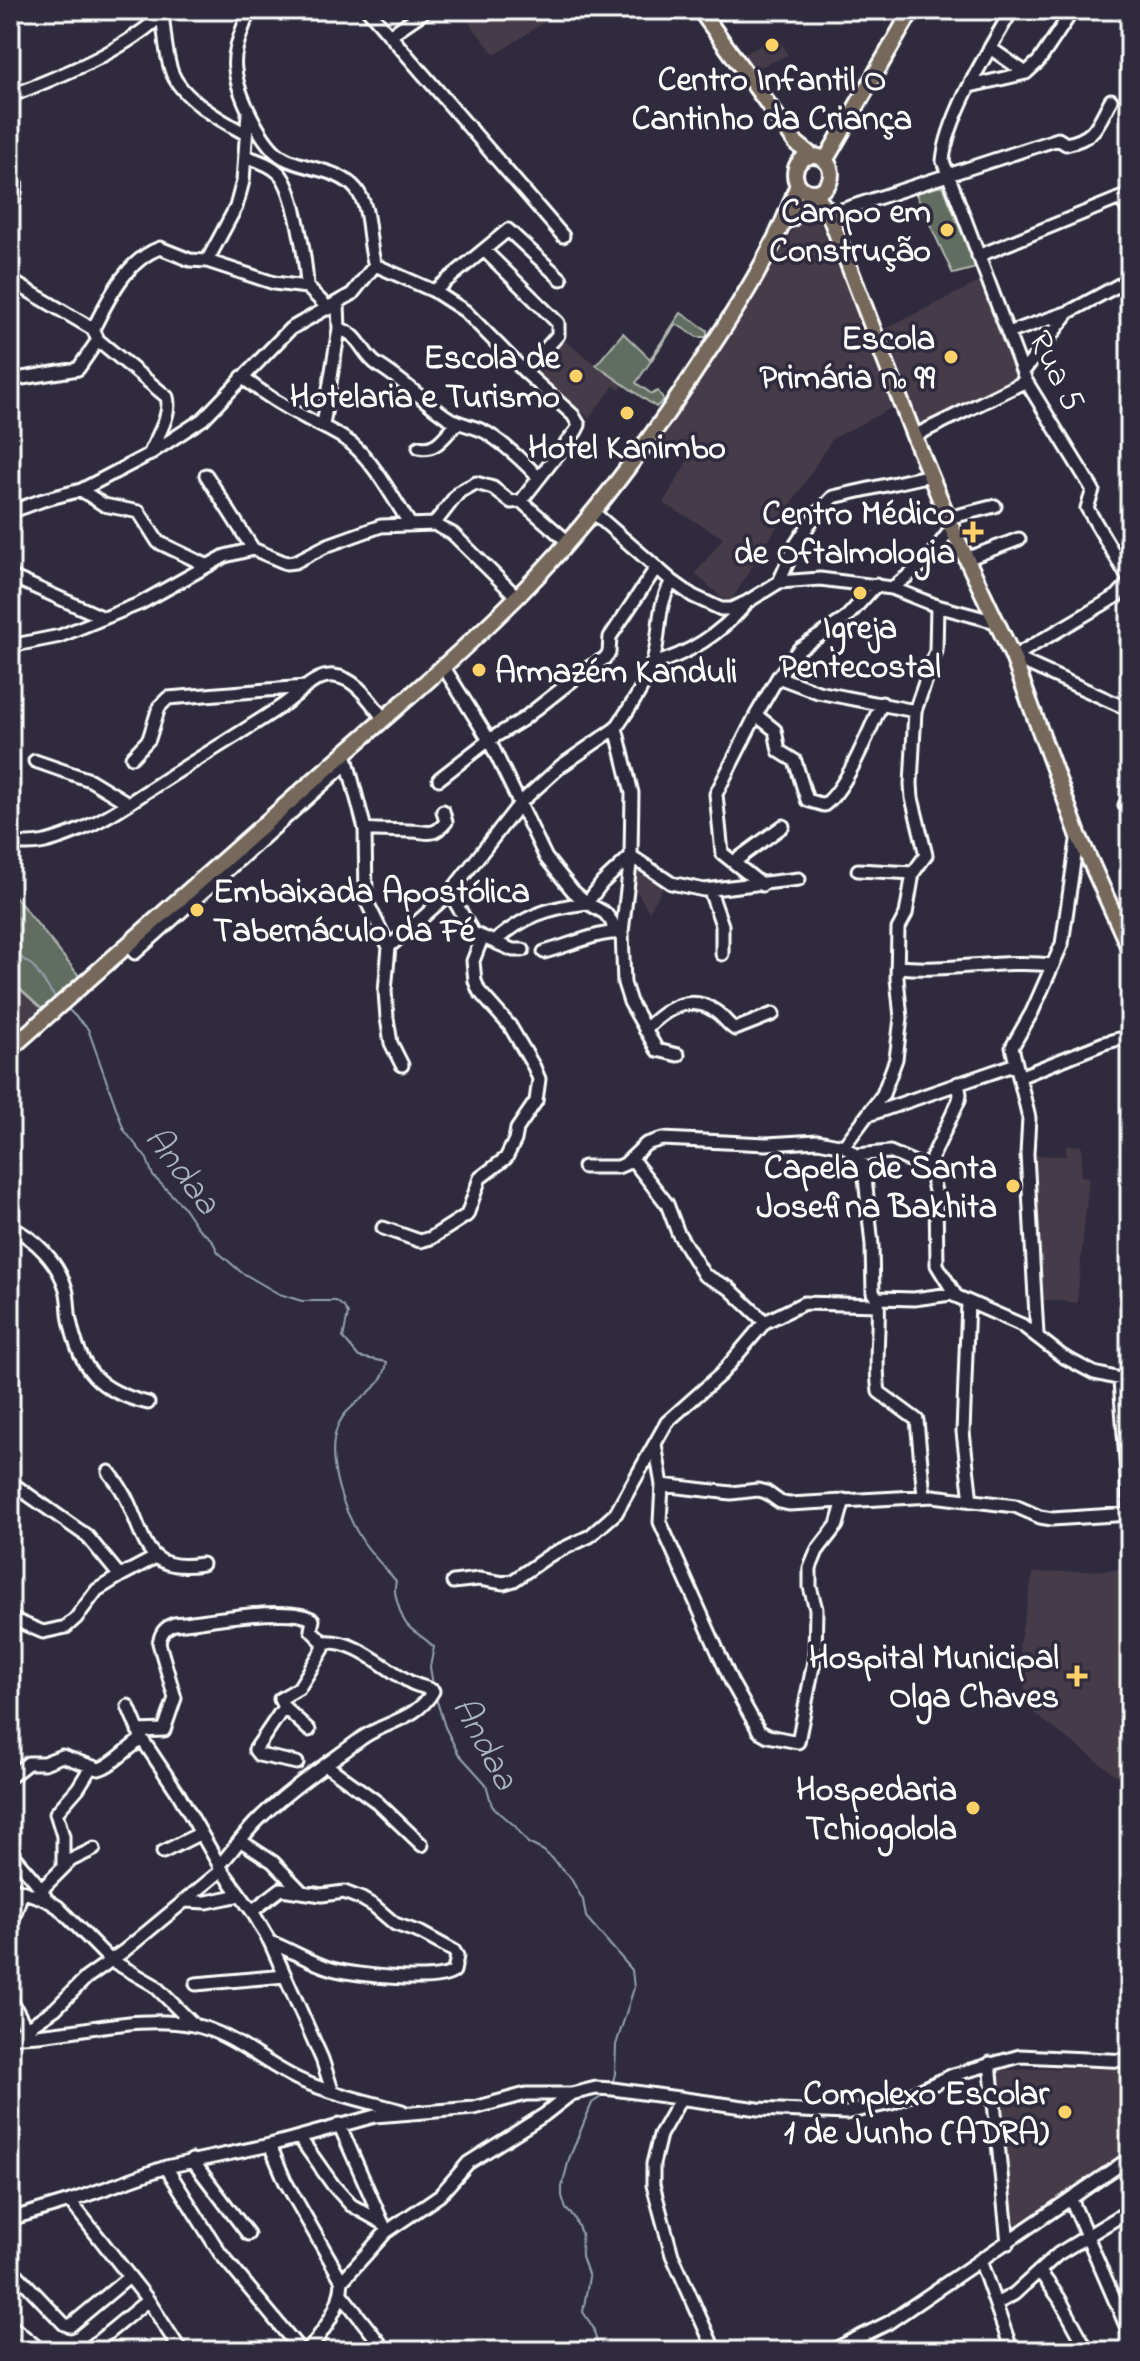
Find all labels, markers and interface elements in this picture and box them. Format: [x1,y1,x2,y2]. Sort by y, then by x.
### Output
marker: Centro Infantil O Cantinho da Criança [763,36,781,54]
place label: Centro Infantil O Cantinho da Criança [632,57,912,146]
place label: Campo em Construção [769,189,931,278]
marker: Campo em Construção [938,221,956,239]
place label: Escola Primária nº 99 [759,316,936,405]
street label: Rua 5 [1013,323,1096,421]
place label: Escola de Hotelaria e Turismo [290,335,561,424]
marker: Escola Primária nº 99 [942,348,960,366]
marker: Escola de Hotelaria e Turismo [567,367,585,385]
marker: Hotel Kanimbo [618,404,636,422]
place label: Hotel Kanimbo [528,425,726,475]
place label: Centro Médico de Oftalmologia [734,491,955,581]
marker: Centro Médico de Oftalmologia [962,521,984,543]
marker: Igreja Pentecostal [851,584,869,602]
place label: Igreja Pentecostal [779,605,941,694]
place label: Armazém Kanduli [495,649,738,699]
marker: Armazém Kanduli [470,661,488,679]
place label: Embaixada Apostólica Tabernáculo da Fé [213,869,530,958]
marker: Embaixada Apostólica Tabernáculo da Fé [188,901,206,919]
water label: Andaa [129,1116,232,1228]
place label: Capela de Santa Josefina Bakhita [756,1145,997,1234]
marker: Capela de Santa Josefina Bakhita [1004,1177,1022,1195]
place label: Hospital Municipal Olga Chaves [809,1635,1059,1725]
marker: Hospital Municipal Olga Chaves [1066,1665,1088,1687]
water label: Andaa [436,1688,530,1801]
place label: Hospedaria Tchiogolola [796,1767,957,1857]
marker: Hospedaria Tchiogolola [964,1799,982,1817]
place label: Complexo Escolar 1 de Junho (ADRA) [784,2071,1050,2160]
marker: Complexo Escolar 1 de Junho (ADRA) [1056,2103,1074,2121]

